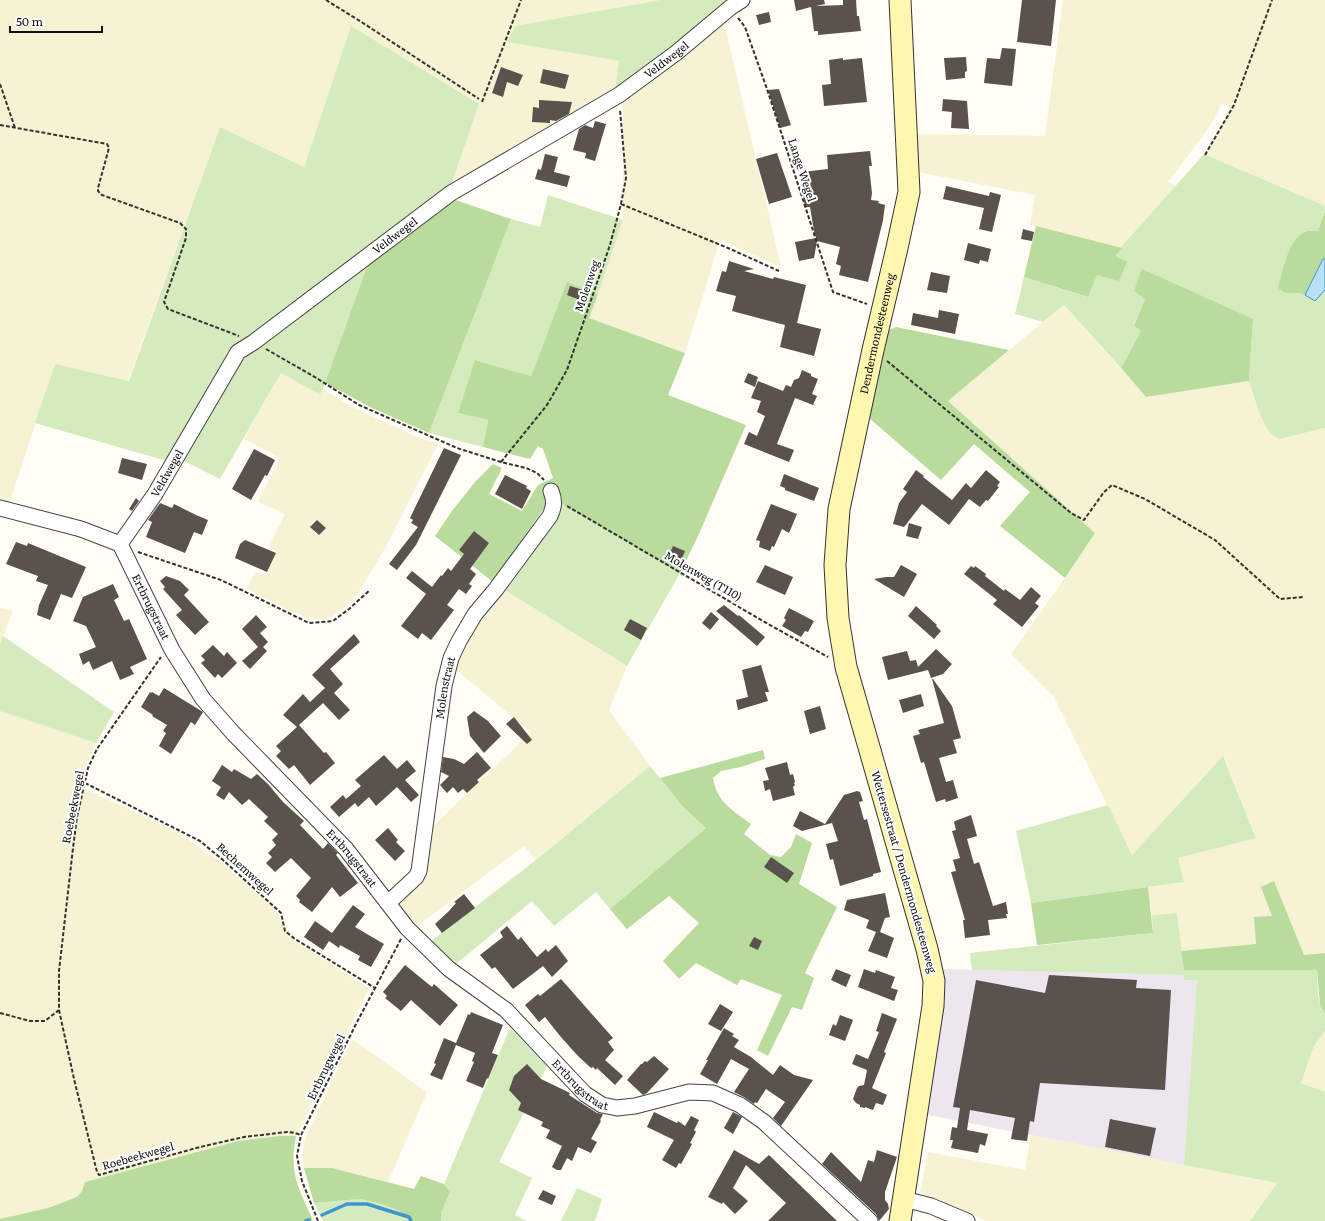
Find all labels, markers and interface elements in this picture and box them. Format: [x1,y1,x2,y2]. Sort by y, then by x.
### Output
scale bar [10,8,102,34]
text: 50 m [16,12,43,30]
street label: Veldwegel [640,36,692,81]
street label: Lange Wegel [785,136,821,204]
street label: Veldwegel [368,212,420,257]
street label: Molenweg [570,257,603,314]
street label: Dendermondesteenweg [855,271,898,395]
street label: Veldwegel [146,446,187,500]
street label: Molenweg (T110) [662,546,745,604]
street label: Ertbrugstraat [129,571,175,643]
street label: Molenstraat [431,654,458,720]
street label: Roebeekwegel [57,769,87,845]
street label: Wettersestraat / Dendermondesteenweg [868,769,942,976]
street label: Ertbrugstraat [323,825,382,891]
street label: Bechemwegel [214,838,278,898]
street label: Ertbrugwegel [302,1031,348,1102]
street label: Ertbrugstraat [549,1055,610,1113]
street label: Roebeekwegel [100,1137,176,1173]

